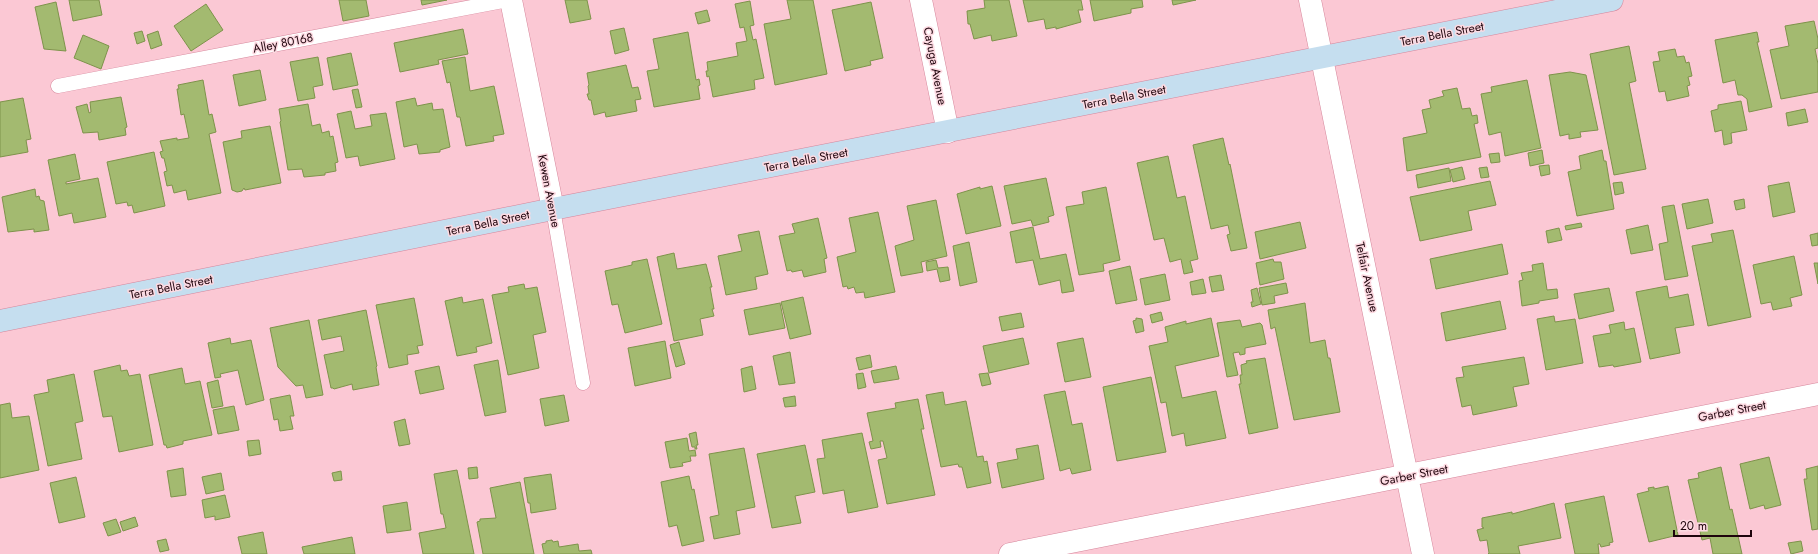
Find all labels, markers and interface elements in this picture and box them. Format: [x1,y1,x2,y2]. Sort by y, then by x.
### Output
street label: Terra Bella Street [1399,17,1485,51]
street label: Cayuga Avenue [919,25,951,107]
street label: Alley 80168 [251,28,315,58]
street label: Terra Bella Street [1081,80,1167,114]
street label: Terra Bella Street [763,143,849,177]
street label: Kewen Avenue [533,153,565,229]
street label: Terra Bella Street [445,205,531,241]
street label: Telfair Avenue [1351,241,1383,313]
street label: Terra Bella Street [128,270,214,304]
street label: Garber Street [1697,396,1767,426]
street label: Garber Street [1379,460,1449,490]
scale bar [1674,512,1751,538]
text: 20 m [1680,517,1707,535]

